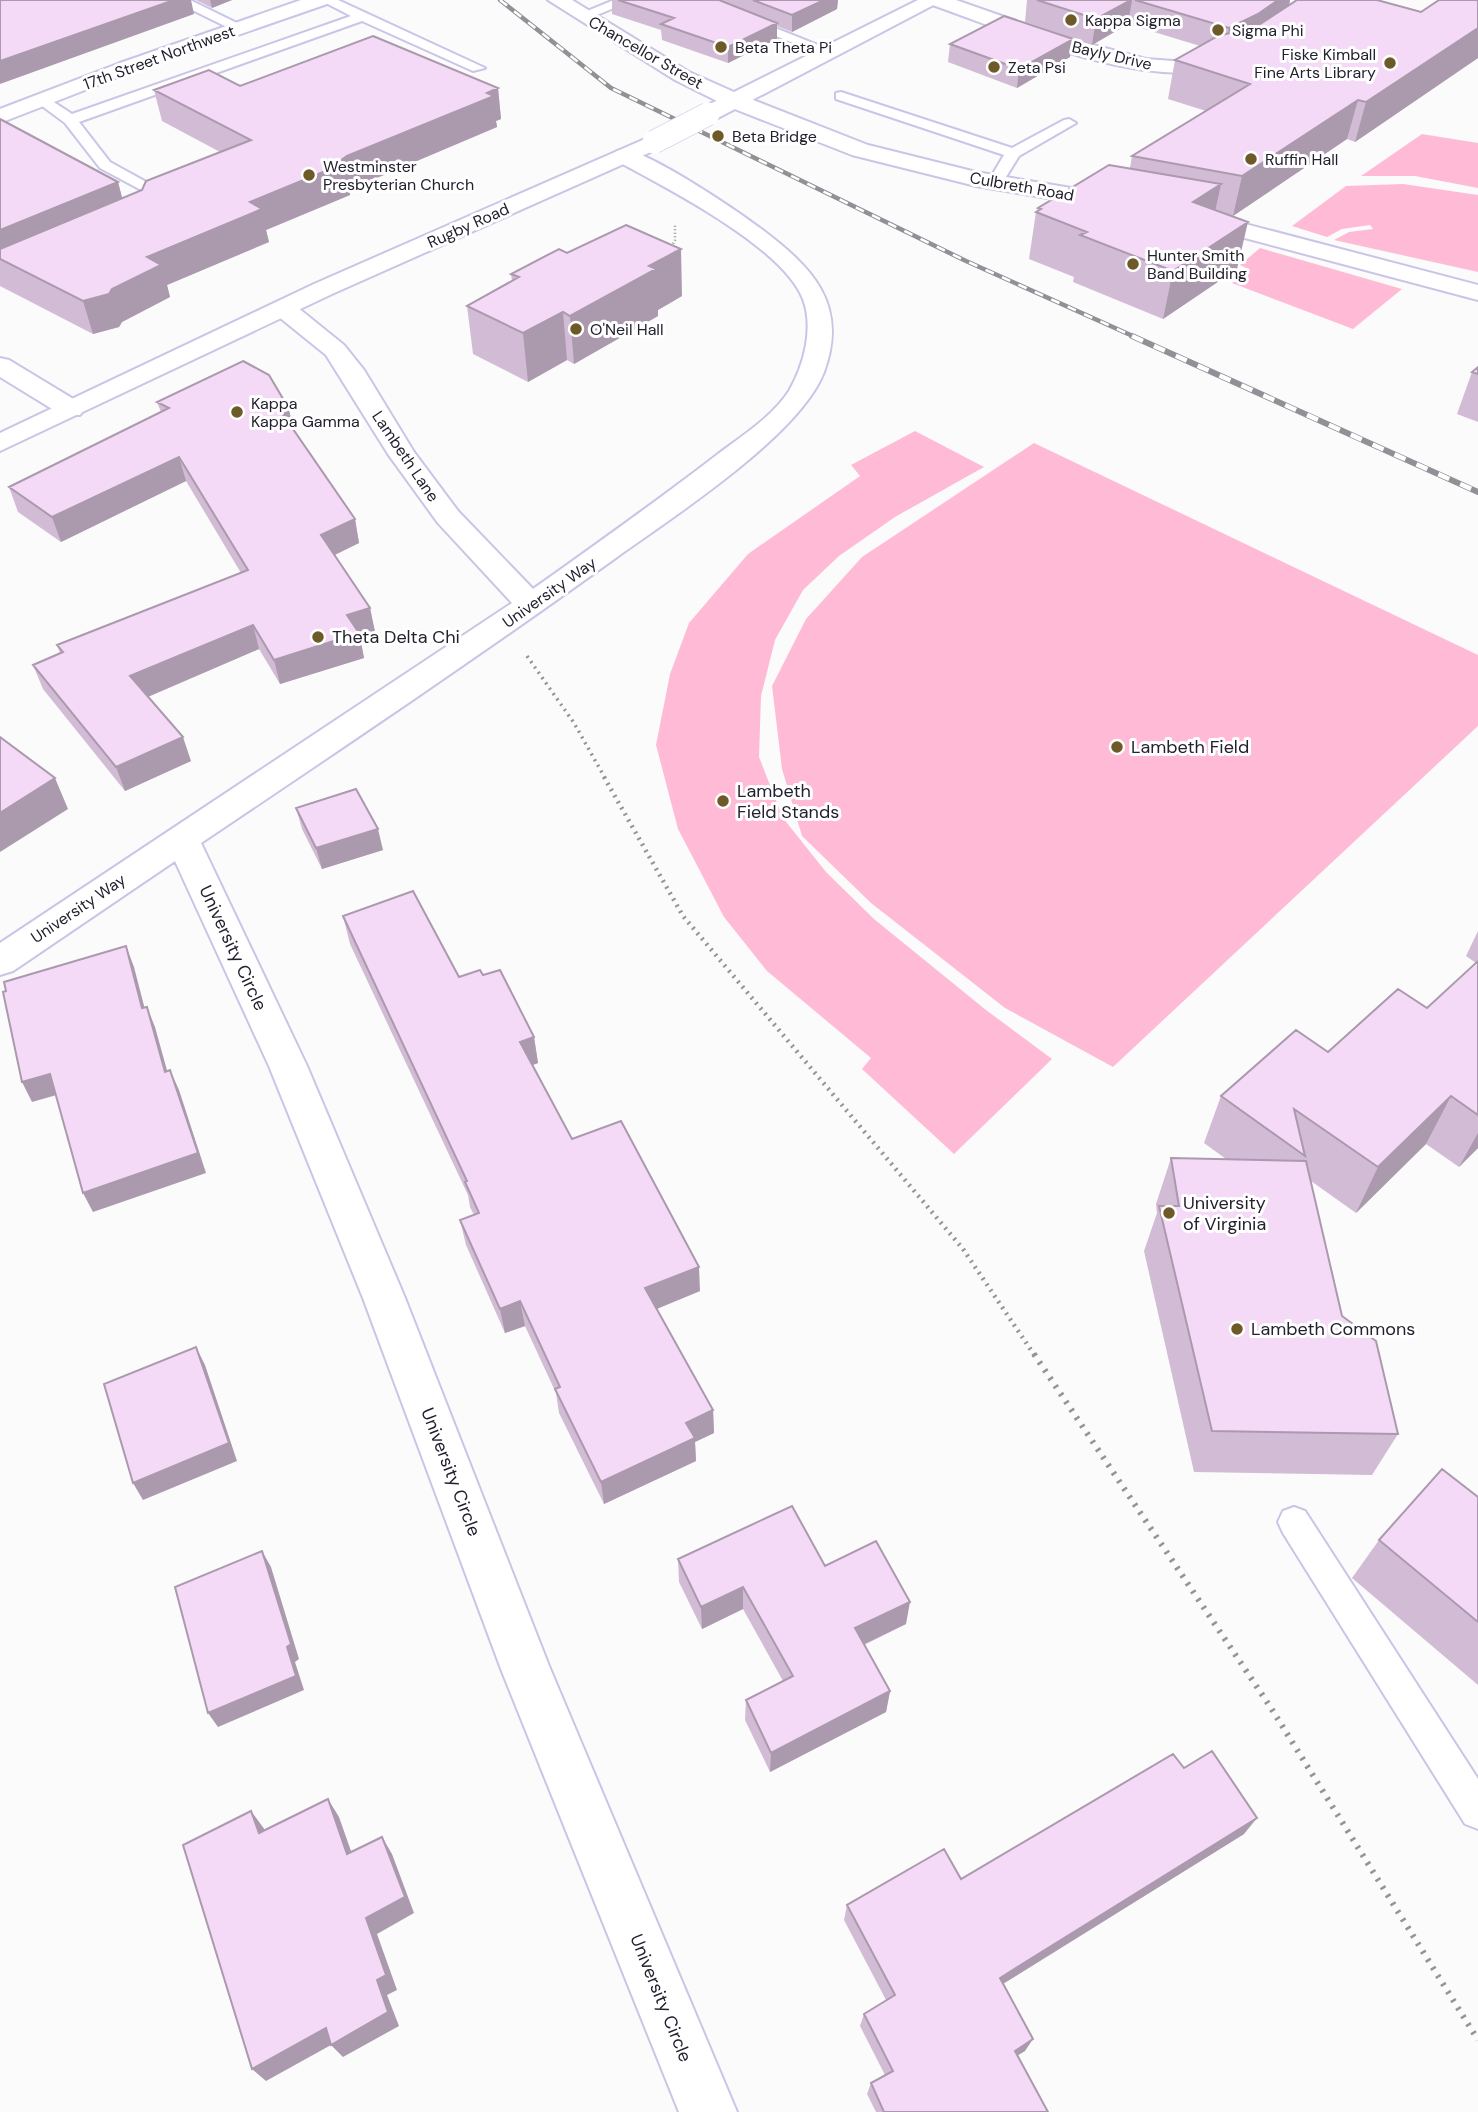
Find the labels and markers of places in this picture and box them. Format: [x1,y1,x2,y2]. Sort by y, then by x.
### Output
place label: Kappa Sigma [1085,10,1181,31]
marker: Kappa Sigma [1063,12,1079,28]
place label: Sigma Phi [1232,20,1304,41]
marker: Sigma Phi [1210,22,1226,38]
place label: Beta Theta Pi [735,37,832,58]
marker: Beta Theta Pi [713,39,729,55]
place label: Fiske Kimball Fine Arts Library [1254,44,1376,83]
marker: Fiske Kimball Fine Arts Library [1382,55,1398,71]
place label: Zeta Psi [1008,57,1066,78]
marker: Zeta Psi [986,59,1002,75]
place label: Beta Bridge [732,126,817,147]
marker: Beta Bridge [710,128,726,144]
place label: Ruffin Hall [1265,149,1338,170]
marker: Ruffin Hall [1243,151,1259,167]
place label: Westminster Presbyterian Church [323,156,474,195]
marker: Westminster Presbyterian Church [301,167,317,183]
place label: Hunter Smith Band Building [1147,245,1247,284]
marker: Hunter Smith Band Building [1125,256,1141,272]
place label: O'Neil Hall [590,319,663,340]
marker: O'Neil Hall [568,321,584,337]
place label: Kappa Kappa Gamma [251,393,360,432]
marker: Kappa Kappa Gamma [229,404,245,420]
place label: Theta Delta Chi [332,625,460,649]
marker: Theta Delta Chi [310,629,326,645]
place label: Lambeth Field [1131,735,1249,759]
marker: Lambeth Field [1109,739,1125,755]
place label: Lambeth Field Stands [737,779,839,824]
marker: Lambeth Field Stands [715,793,731,809]
place label: University of Virginia [1183,1191,1266,1236]
marker: University of Virginia [1161,1205,1177,1221]
place label: Lambeth Commons [1251,1317,1415,1341]
marker: Lambeth Commons [1229,1321,1245,1337]

